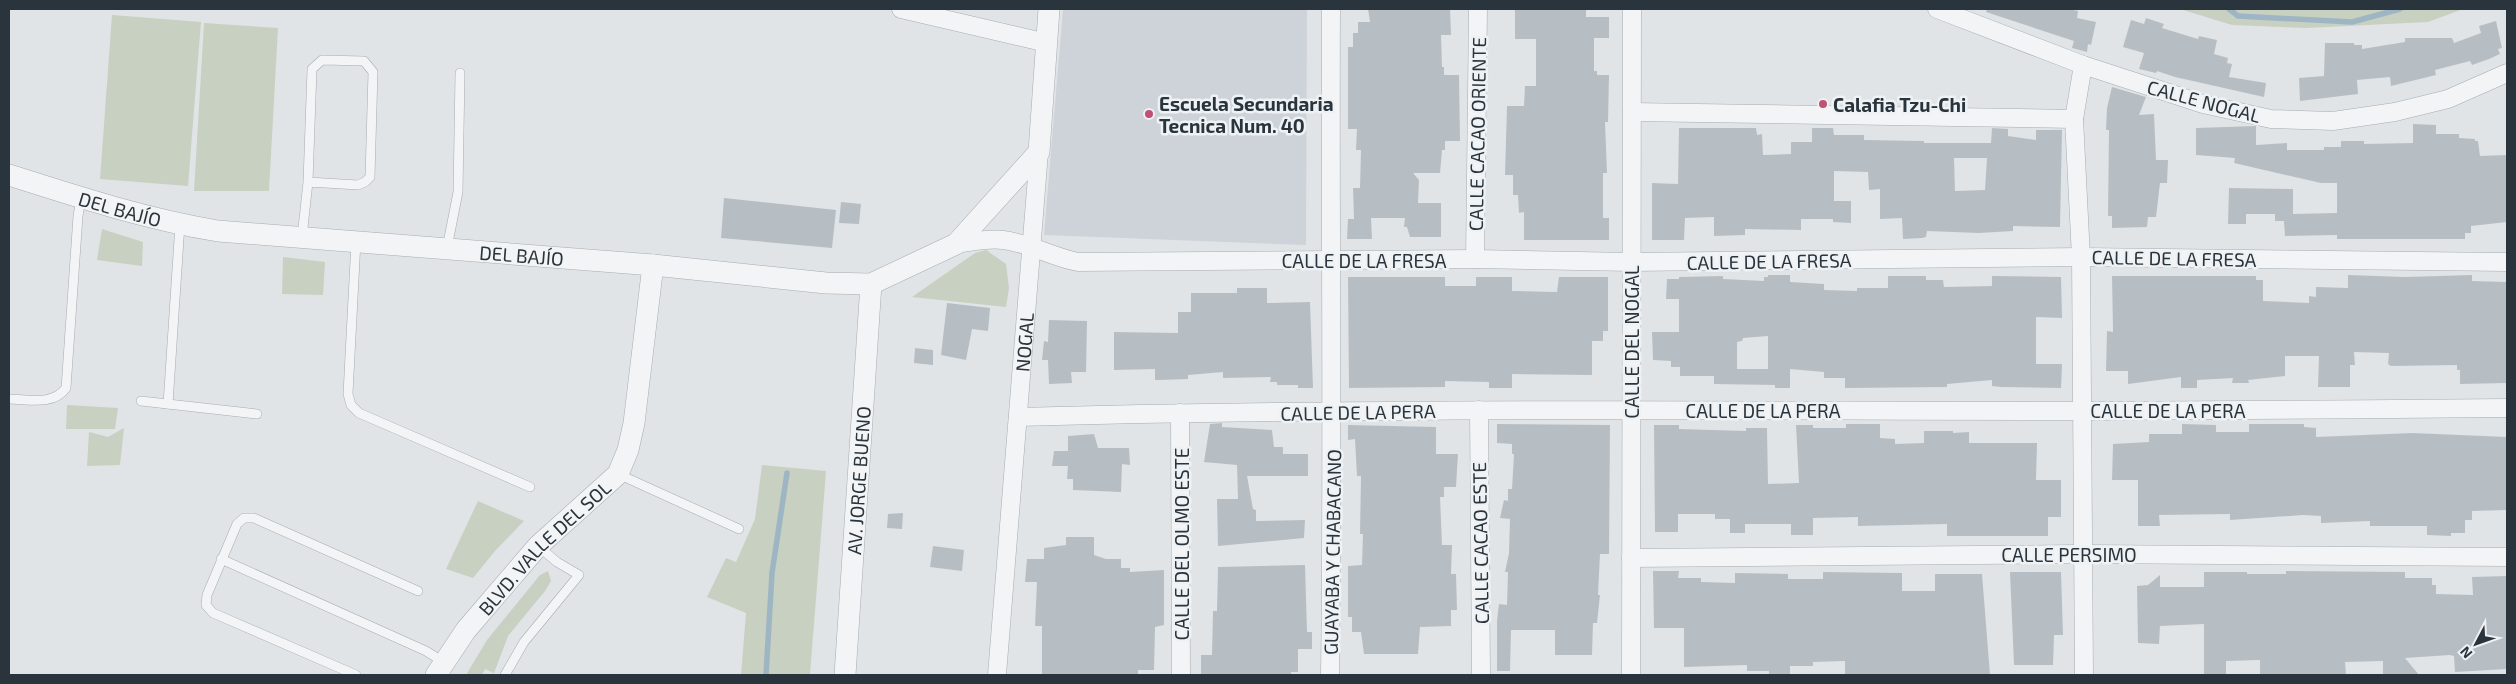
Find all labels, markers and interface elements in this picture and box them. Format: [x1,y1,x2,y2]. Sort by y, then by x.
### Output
street label: CALLE CACAO ORIENTE [1464,37,1490,231]
street label: CALLE NOGAL [2145,75,2264,127]
place label: Escuela Secundaria Tecnica Num. 40 [1159,92,1333,137]
place label: Calafia Tzu-Chi [1833,93,1966,116]
marker: Calafia Tzu-Chi [1817,98,1829,110]
marker: Escuela Secundaria Tecnica Num. 40 [1143,108,1155,120]
street label: DEL BAJÍO [76,186,164,231]
street label: DEL BAJÍO [478,240,565,269]
street label: CALLE DE LA FRESA [2091,245,2257,271]
street label: CALLE DE LA FRESA [1686,248,1852,274]
street label: CALLE DE LA FRESA [1281,249,1447,272]
street label: CALLE DEL NOGAL [1620,265,1643,419]
street label: NOGAL [1010,311,1038,373]
street label: CALLE DE LA PERA [1280,399,1436,425]
street label: CALLE DE LA PERA [1685,399,1841,422]
street label: CALLE DE LA PERA [2090,399,2246,422]
street label: AV. JORGE BUENO [842,405,874,556]
street label: CALLE DEL OLMO ESTE [1170,448,1193,640]
street label: GUAYABA Y CHABACANO [1319,449,1345,655]
street label: CALLE CACAO ESTE [1467,462,1493,624]
street label: BLVD. VALLE DEL SOL [473,475,615,619]
street label: CALLE PERSIMO [2001,543,2137,566]
north arrow [2451,619,2501,669]
text: N [2456,643,2476,662]

